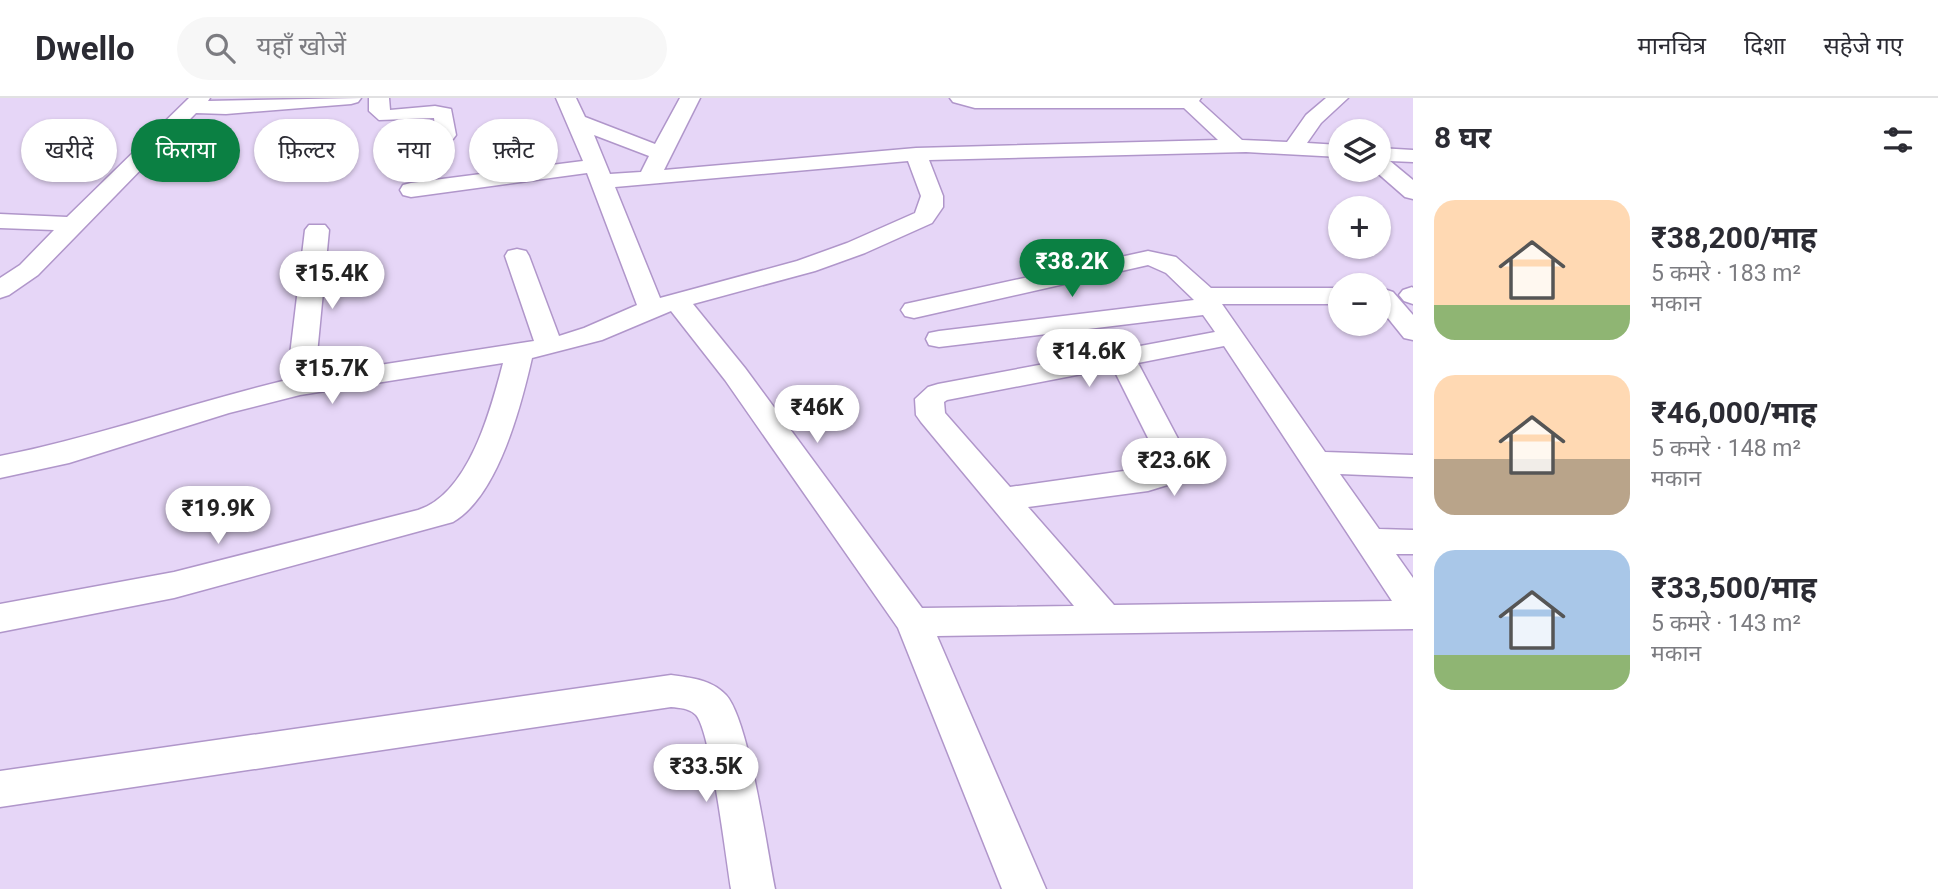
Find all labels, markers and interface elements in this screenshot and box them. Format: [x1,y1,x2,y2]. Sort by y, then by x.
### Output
search box [177,17,667,80]
text: Dwello [35,29,135,68]
icon: search [201,29,239,67]
text: यहाँ खोजें [257,31,346,61]
text: मानचित्र [1637,32,1706,60]
text: दिशा [1744,32,1785,60]
text: सहेजे गए [1823,32,1903,60]
chip: खरीदें [21,119,117,182]
chip: किराया [131,119,240,182]
chip: फ़िल्टर [254,119,359,182]
chip: नया [373,119,455,182]
chip: फ़्लैट [469,119,558,182]
map controls [1328,119,1391,336]
button: layers [1328,119,1391,182]
text: 8 घर [1434,120,1491,155]
icon: filters [1879,121,1917,159]
button: + [1328,196,1391,259]
text: ₹38,200/माह [1651,220,1817,255]
icon: home [1490,228,1574,312]
pin: ₹38.2K [1015,240,1129,299]
text: ₹38.2K [1036,248,1108,275]
pin: ₹15.4K [275,252,389,311]
text: ₹15.4K [296,260,368,287]
text: 5 कमरे · 183 m² [1651,260,1801,287]
button: − [1328,273,1391,336]
text: मकान [1651,290,1701,317]
pin: ₹14.6K [1032,330,1146,389]
text: ₹14.6K [1053,338,1125,365]
pin: ₹15.7K [275,346,389,406]
text: ₹15.7K [296,355,368,382]
pin: ₹46K [776,386,858,445]
text: ₹46K [790,394,844,421]
text: ₹46,000/माह [1651,395,1817,430]
icon: home [1490,403,1574,487]
text: 5 कमरे · 148 m² [1651,435,1801,462]
pin: ₹23.6K [1117,438,1231,498]
text: ₹23.6K [1138,447,1210,474]
text: मकान [1651,465,1701,492]
pin: ₹19.9K [161,486,275,546]
text: ₹19.9K [182,495,254,522]
text: ₹33,500/माह [1651,570,1817,605]
icon: home [1490,578,1574,662]
text: 5 कमरे · 143 m² [1651,610,1801,637]
text: मकान [1651,640,1701,667]
pin: ₹33.5K [649,744,763,804]
text: ₹33.5K [670,753,742,780]

